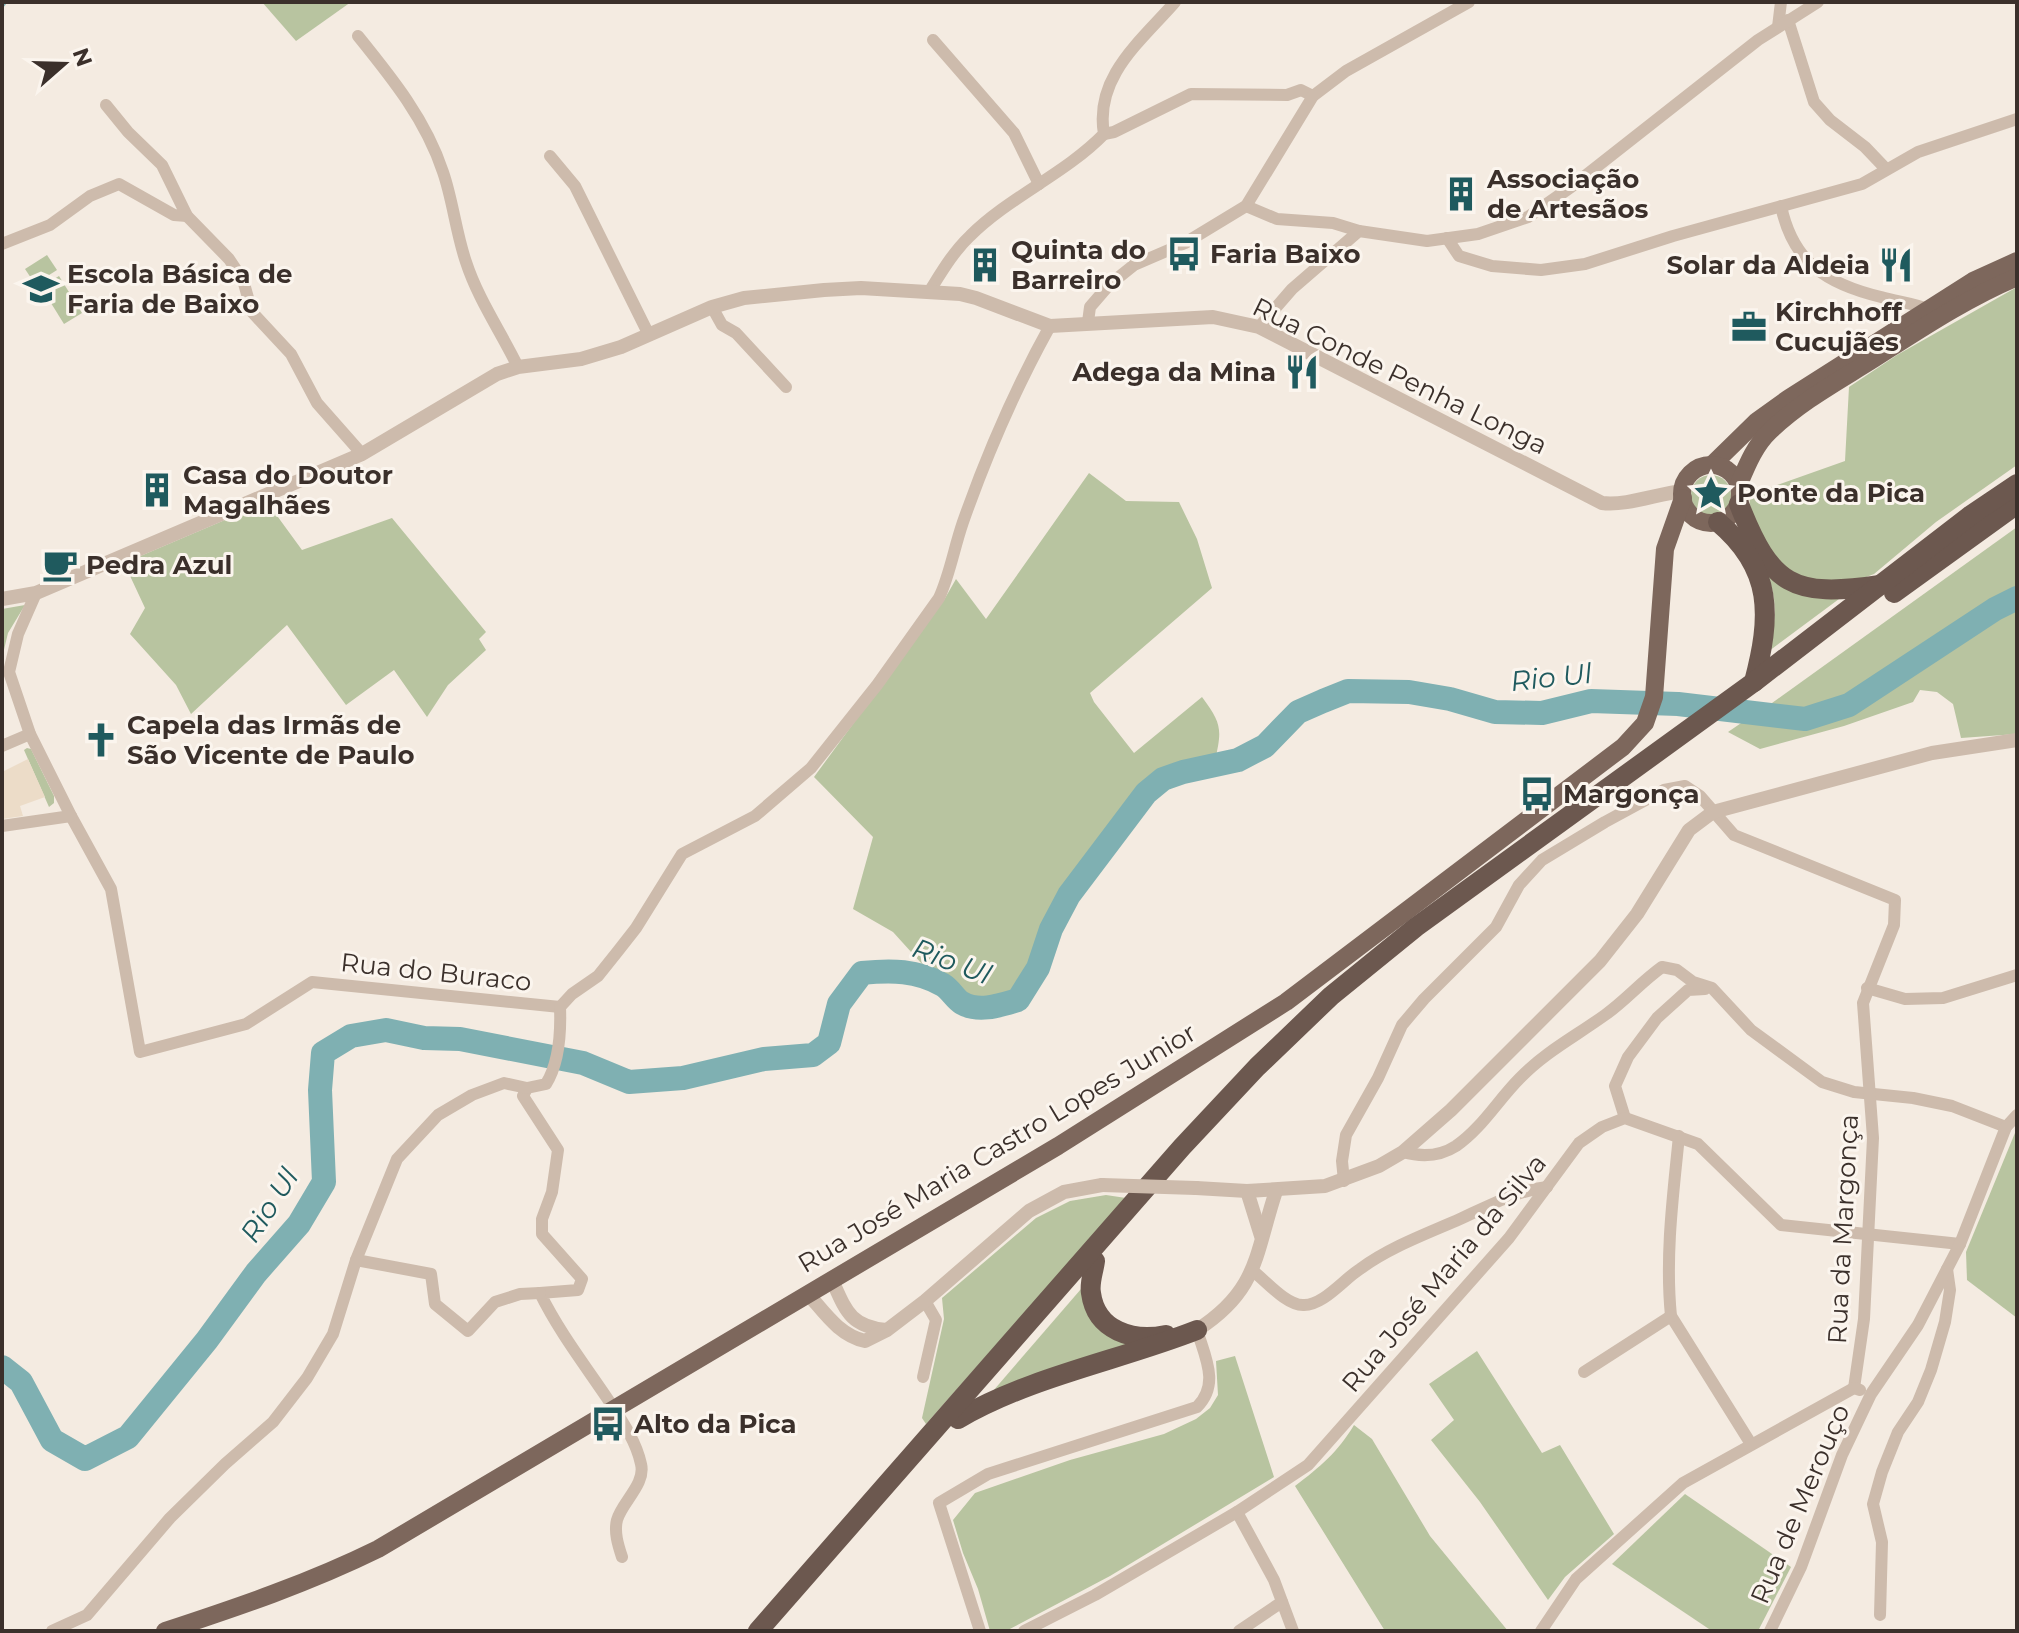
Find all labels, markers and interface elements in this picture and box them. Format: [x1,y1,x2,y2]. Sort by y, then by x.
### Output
north arrow [24,24,104,104]
text: N [67,44,98,70]
place label: Associação de Artesãos [1486,163,1649,225]
building icon: Associação de Artesãos [1442,175,1480,213]
place label: Quinta do Barreiro [1011,234,1146,296]
bus stop icon: Faria Baixo [1165,235,1203,273]
place label: Faria Baixo [1210,238,1360,270]
building icon: Quinta do Barreiro [966,246,1004,284]
restaurant icon: Solar da Aldeia [1877,246,1915,284]
place label: Solar da Aldeia [1667,249,1870,281]
place label: Escola Básica de Faria de Baixo [67,258,292,320]
school or university icon: Escola Básica de Faria de Baixo [22,270,60,308]
street label: Rua Conde Penha Longa [1247,291,1553,461]
place label: Kirchhoff Cucujães [1775,296,1903,358]
office icon: Kirchhoff Cucujães [1730,308,1768,346]
restaurant icon: Adega da Mina [1283,353,1321,391]
place label: Adega da Mina [1071,356,1276,388]
place label: Casa do Doutor Magalhães [183,459,393,521]
building icon: Casa do Doutor Magalhães [138,471,176,509]
place icon: Ponte da Pica [1692,474,1730,512]
place label: Ponte da Pica [1737,477,1925,509]
cafe icon: Pedra Azul [41,546,79,584]
place label: Pedra Azul [86,549,232,581]
water label: Rio Ul [1509,656,1594,698]
place label: Capela das Irmãs de São Vicente de Paulo [127,709,415,771]
church icon: Capela das Irmãs de São Vicente de Paulo [82,721,120,759]
bus stop icon: Margonça [1518,775,1556,813]
place label: Margonça [1563,778,1700,810]
water label: Rio Ul [908,930,997,992]
street label: Rua do Buraco [339,946,533,998]
street label: Rua José Maria Castro Lopes Junior [792,1016,1202,1280]
street label: Rua da Margonça [1821,1113,1865,1345]
street label: Rua José Maria da Silva [1335,1147,1553,1399]
water label: Rio Ul [232,1161,306,1249]
street label: Rua de Merouço [1744,1399,1856,1609]
bus stop icon: Alto da Pica [589,1405,627,1443]
place label: Alto da Pica [633,1408,797,1440]

